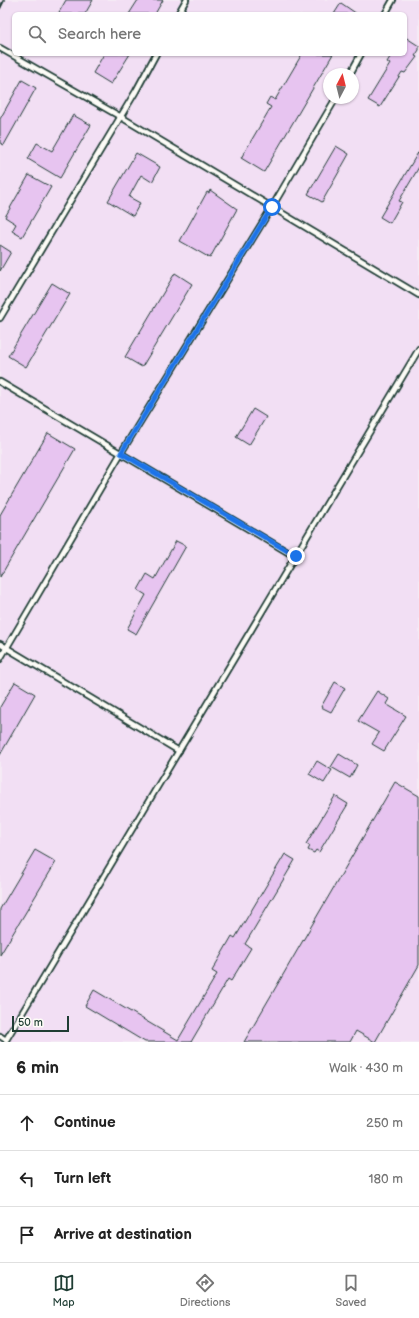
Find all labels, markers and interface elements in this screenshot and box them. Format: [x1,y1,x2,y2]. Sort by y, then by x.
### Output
search box [12,12,407,56]
icon: search [26,23,48,45]
text: Search here [58,25,141,44]
north arrow [323,68,359,104]
route start [263,198,281,216]
route end [287,547,305,565]
scale bar [12,1014,69,1033]
text: 50 m [18,1016,43,1029]
text: 6 min [16,1058,59,1078]
text: Walk · 430 m [329,1060,403,1076]
icon: ahead [16,1112,38,1134]
text: Continue [54,1113,116,1132]
text: 250 m [366,1115,403,1131]
icon: left [16,1168,38,1190]
text: Turn left [54,1169,111,1188]
text: 180 m [368,1171,403,1187]
icon: arrive [16,1224,38,1246]
text: Arrive at destination [54,1225,192,1244]
tab: Map [53,1272,75,1309]
tab: Directions [180,1272,230,1309]
tab: Saved [336,1272,366,1309]

